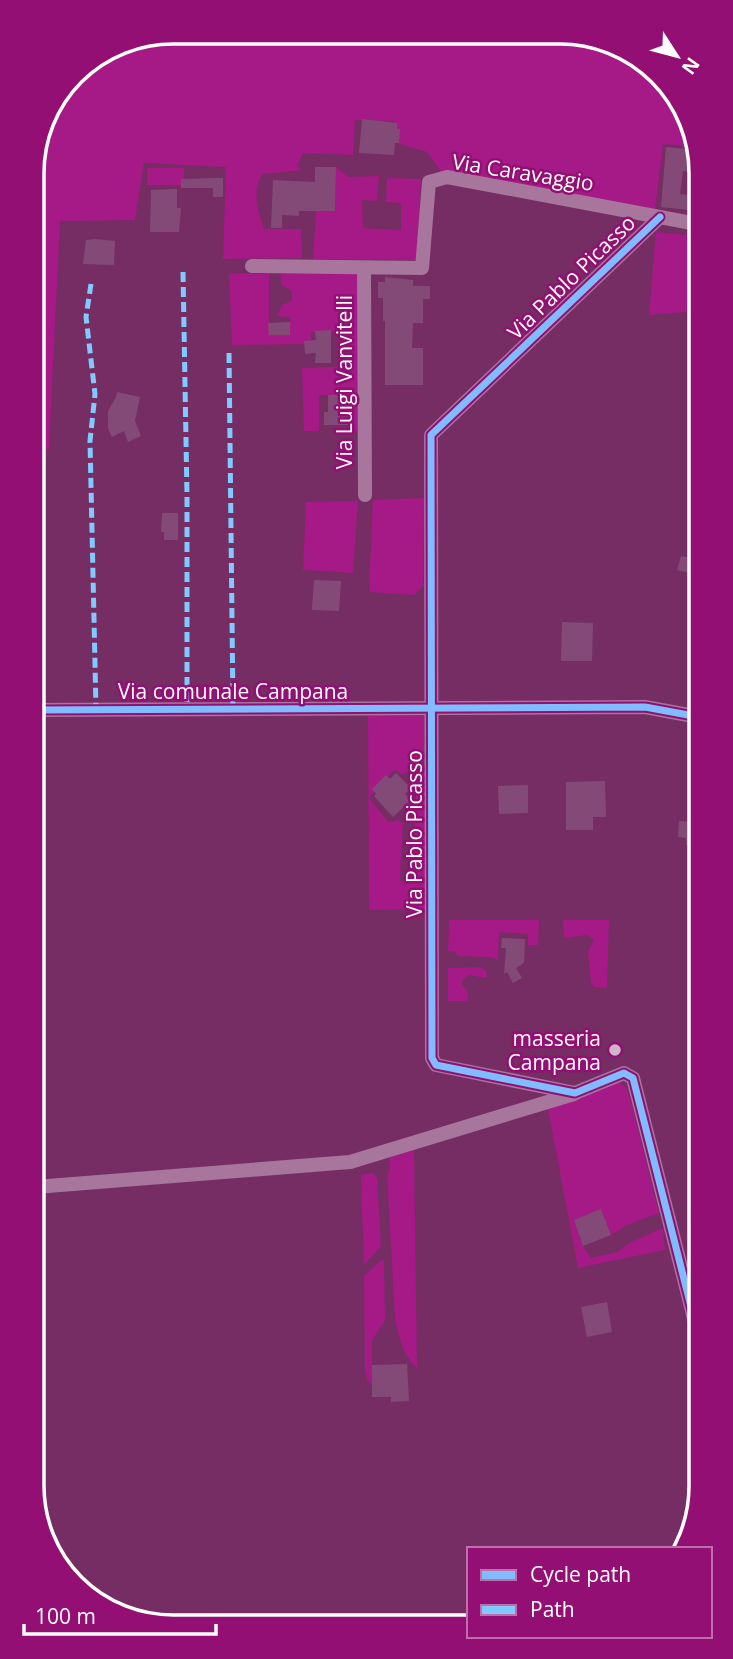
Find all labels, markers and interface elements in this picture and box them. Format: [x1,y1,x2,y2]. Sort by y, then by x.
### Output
north arrow [642,21,712,91]
text: N [676,52,706,80]
street label: Via Caravaggio [450,147,596,197]
street label: Via Pablo Picasso [501,209,641,345]
street label: Via Luigi Vanvitelli [330,295,358,469]
street label: Via comunale Campana [118,677,348,705]
street label: Via Pablo Picasso [400,750,428,918]
place label: masseria Campana [508,1024,601,1076]
marker: masseria Campana [607,1042,623,1058]
legend [467,1547,712,1638]
text: Cycle path [530,1560,631,1588]
scale bar [24,1592,217,1636]
text: Path [530,1595,575,1623]
text: 100 m [35,1602,96,1630]

